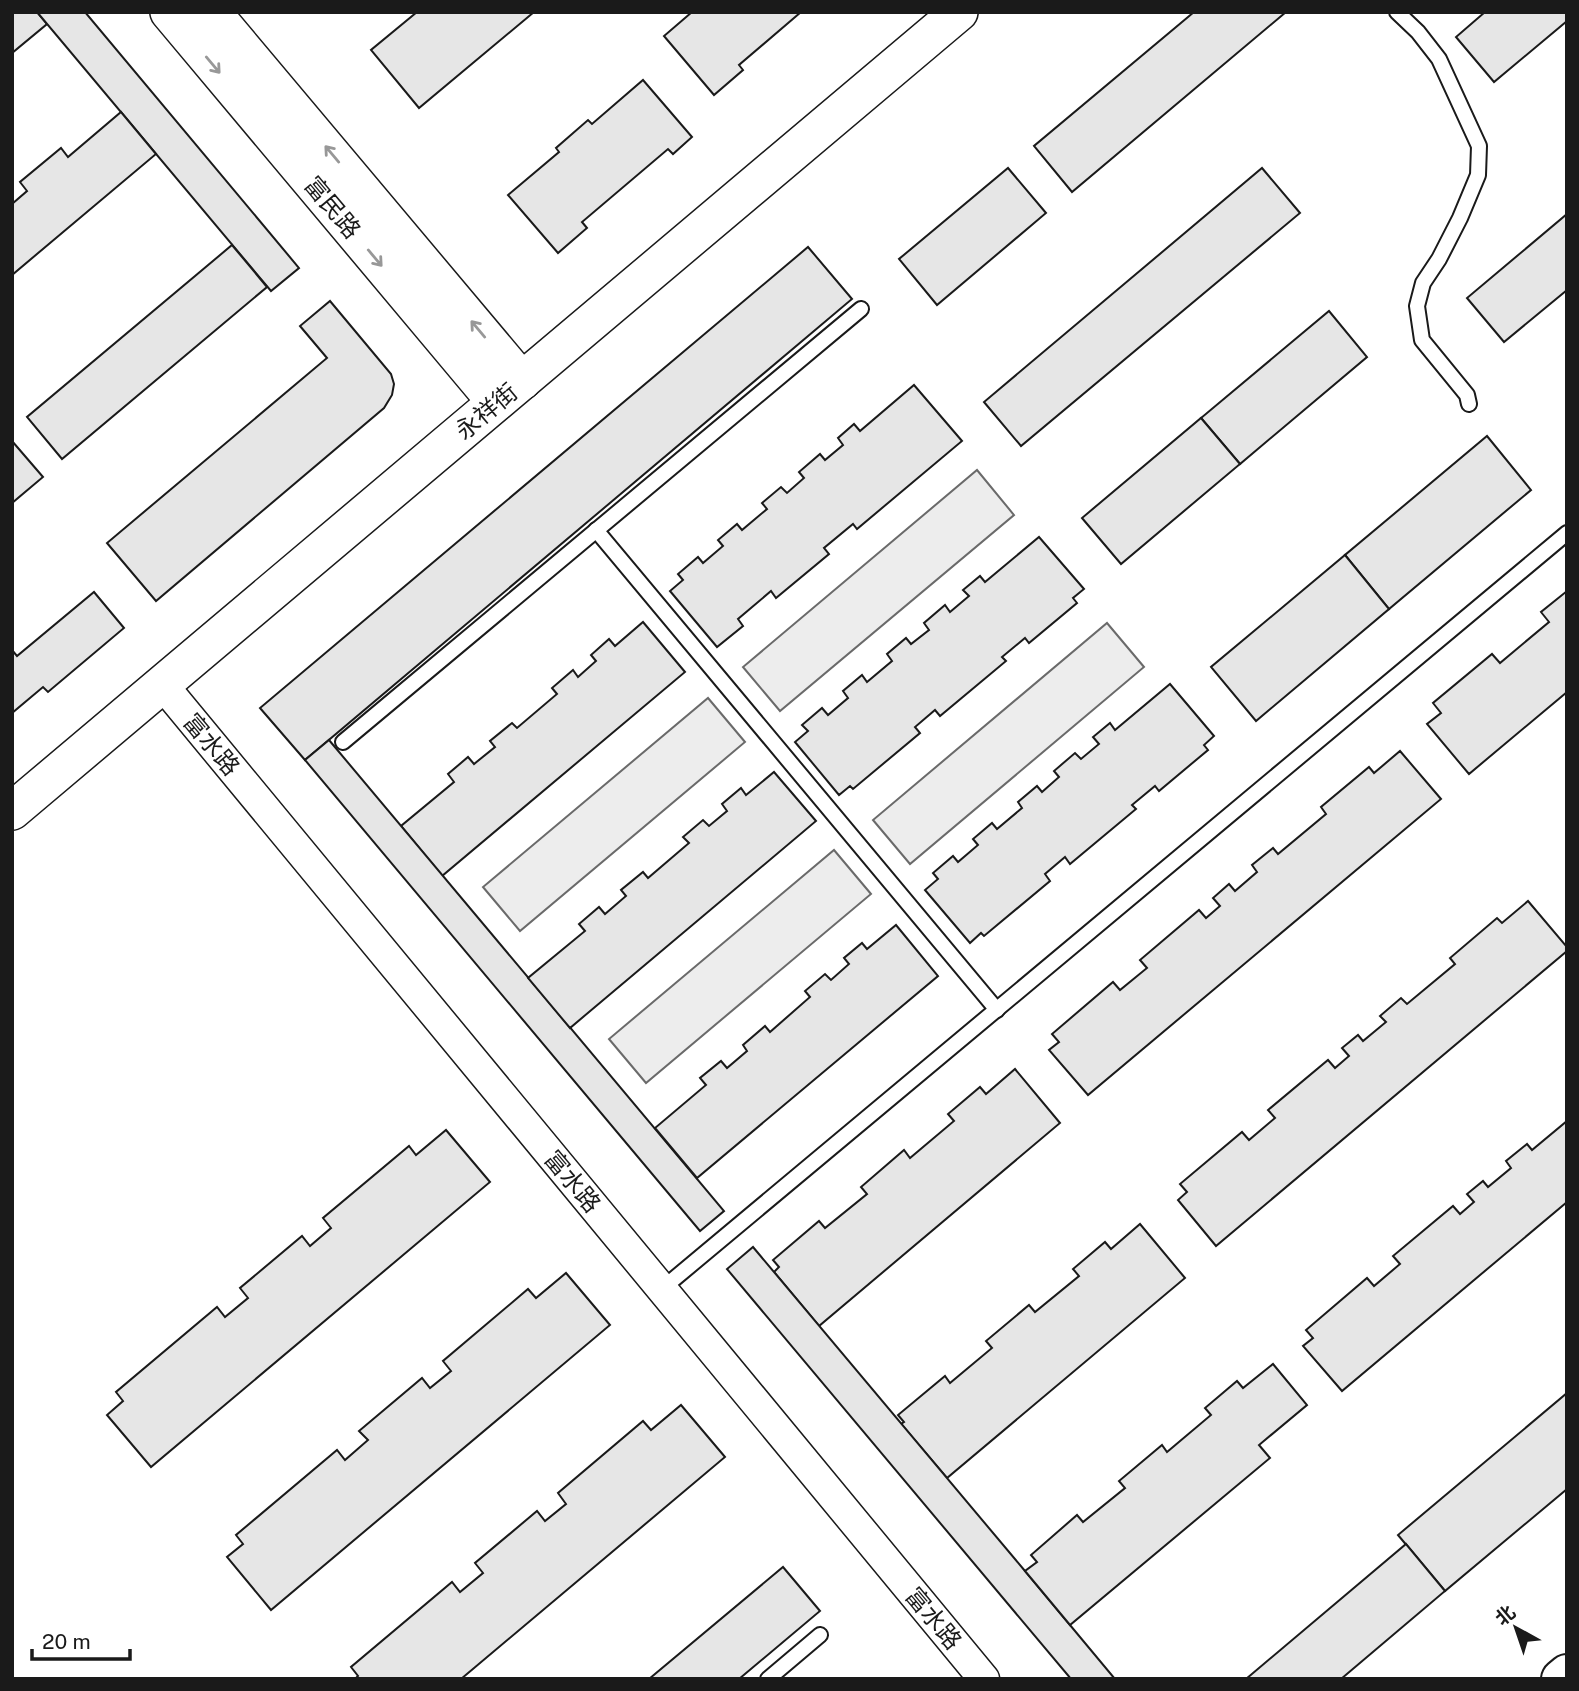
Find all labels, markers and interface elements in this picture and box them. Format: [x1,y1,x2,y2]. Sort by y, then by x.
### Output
one-way arrow [205,55,221,73]
one-way arrow [324,146,339,164]
street label: 富民路 [299,170,367,244]
one-way arrow [367,248,383,266]
one-way arrow [470,320,486,338]
street label: 永祥街 [449,377,523,445]
street label: 富水路 [178,707,246,781]
street label: 富水路 [539,1144,607,1218]
street label: 富水路 [900,1581,968,1655]
north arrow [1481,1593,1551,1663]
text: 北 [1491,1600,1519,1630]
scale bar [32,1618,130,1662]
text: 20 m [42,1629,91,1654]

